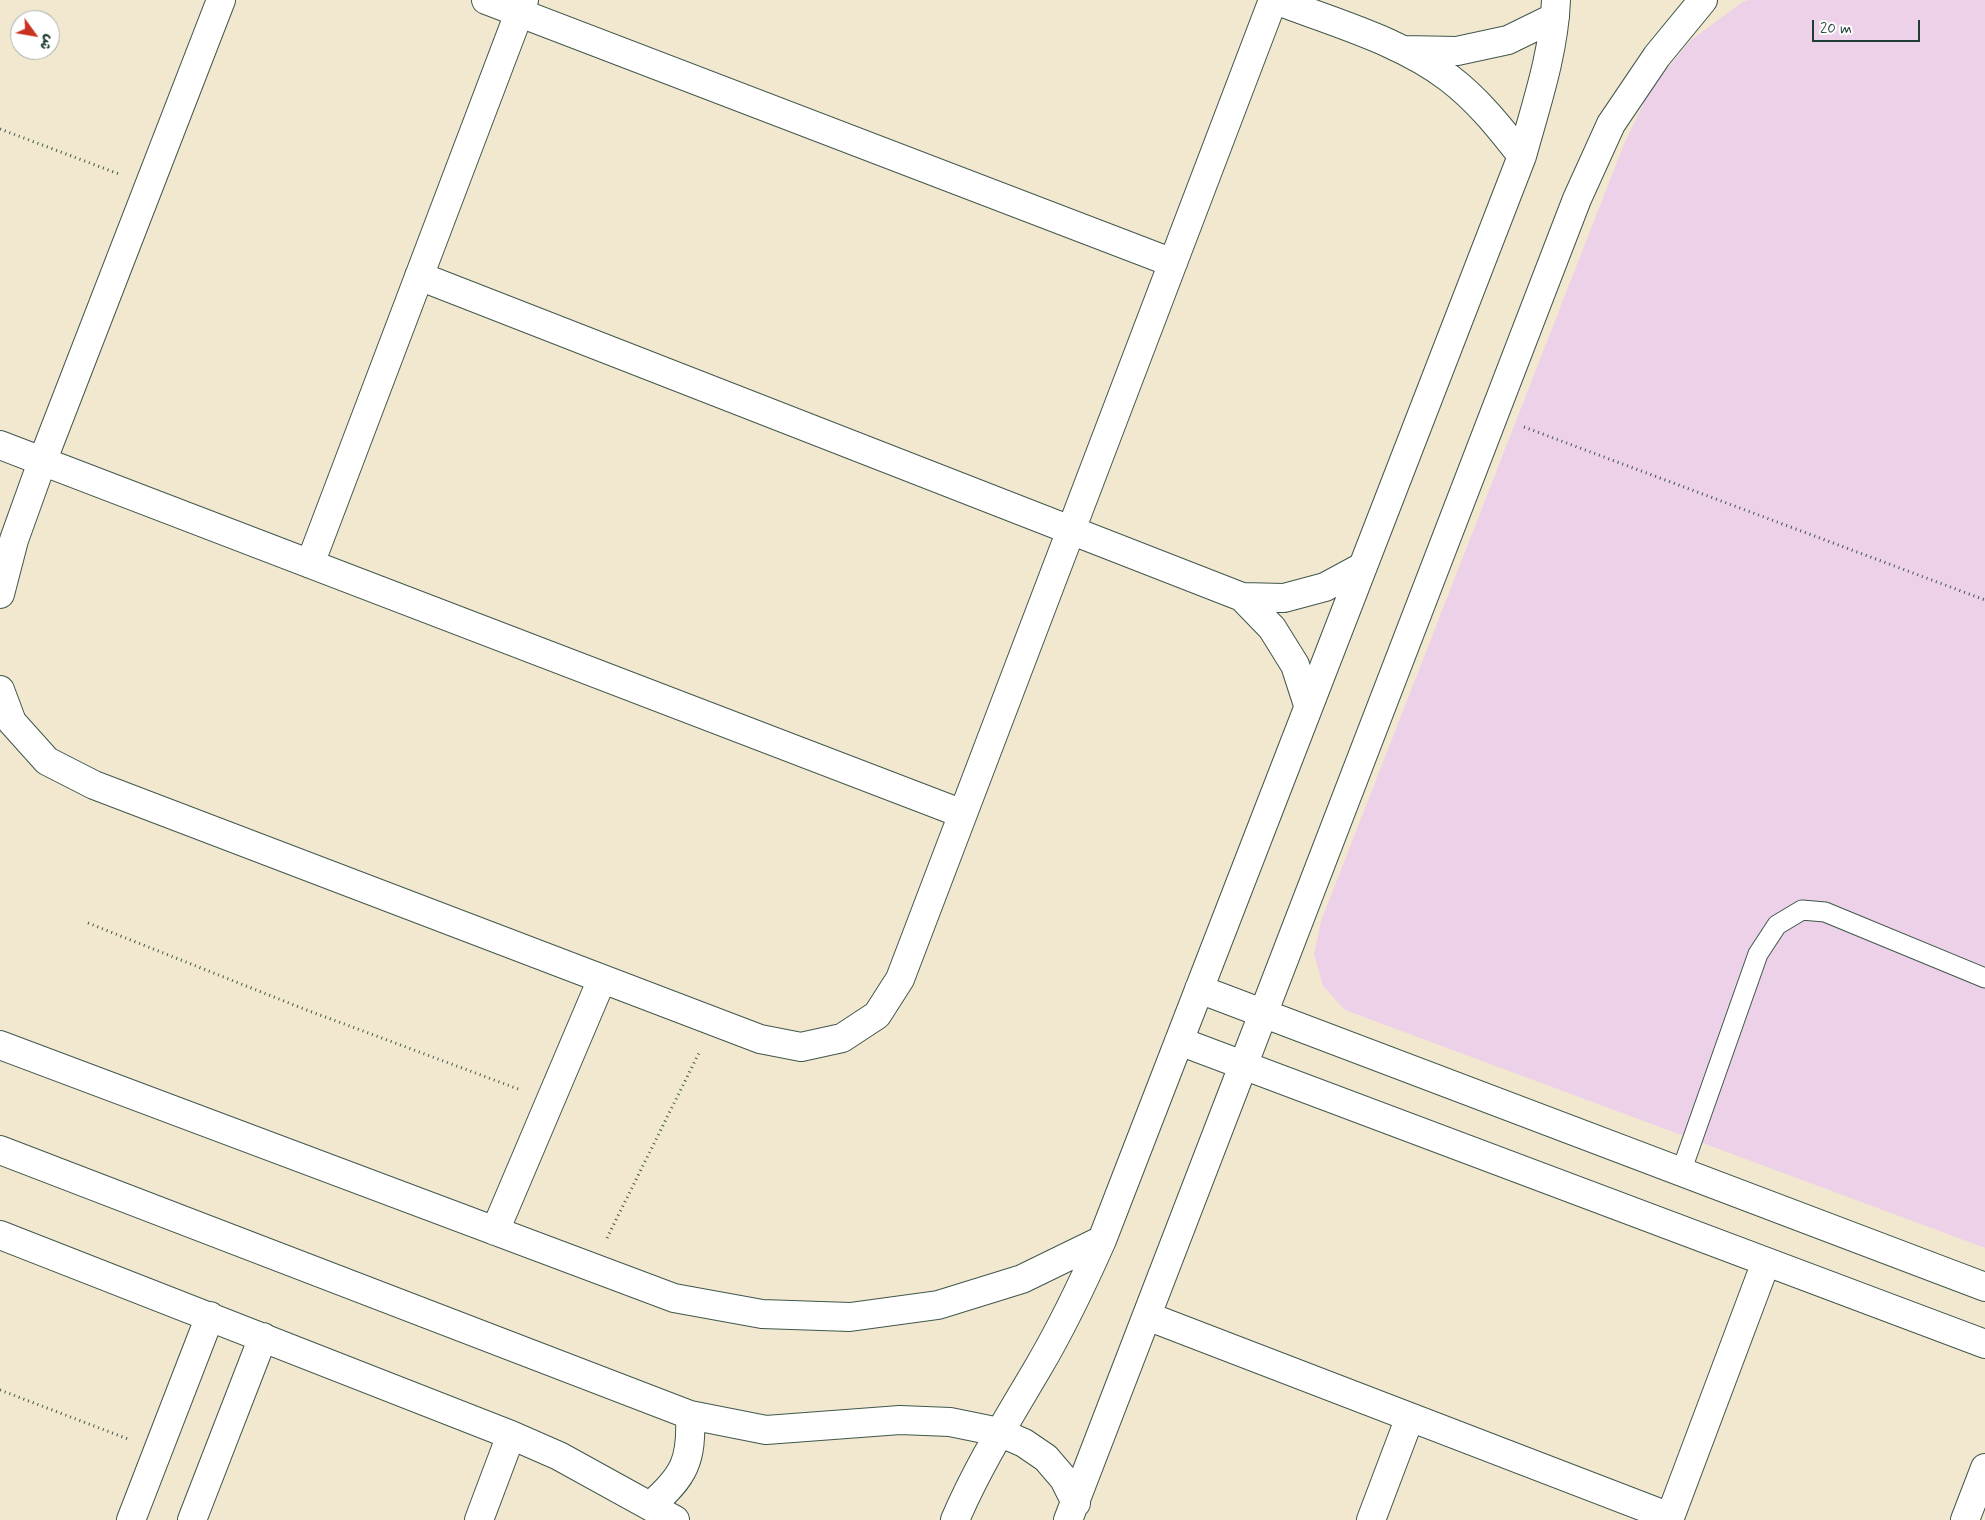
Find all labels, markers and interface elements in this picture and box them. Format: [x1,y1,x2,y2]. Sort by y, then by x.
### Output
north arrow [10,10,60,60]
scale bar [1815,10,1922,42]
text: 20 m [1820,19,1852,39]
text: ش [35,31,59,54]

